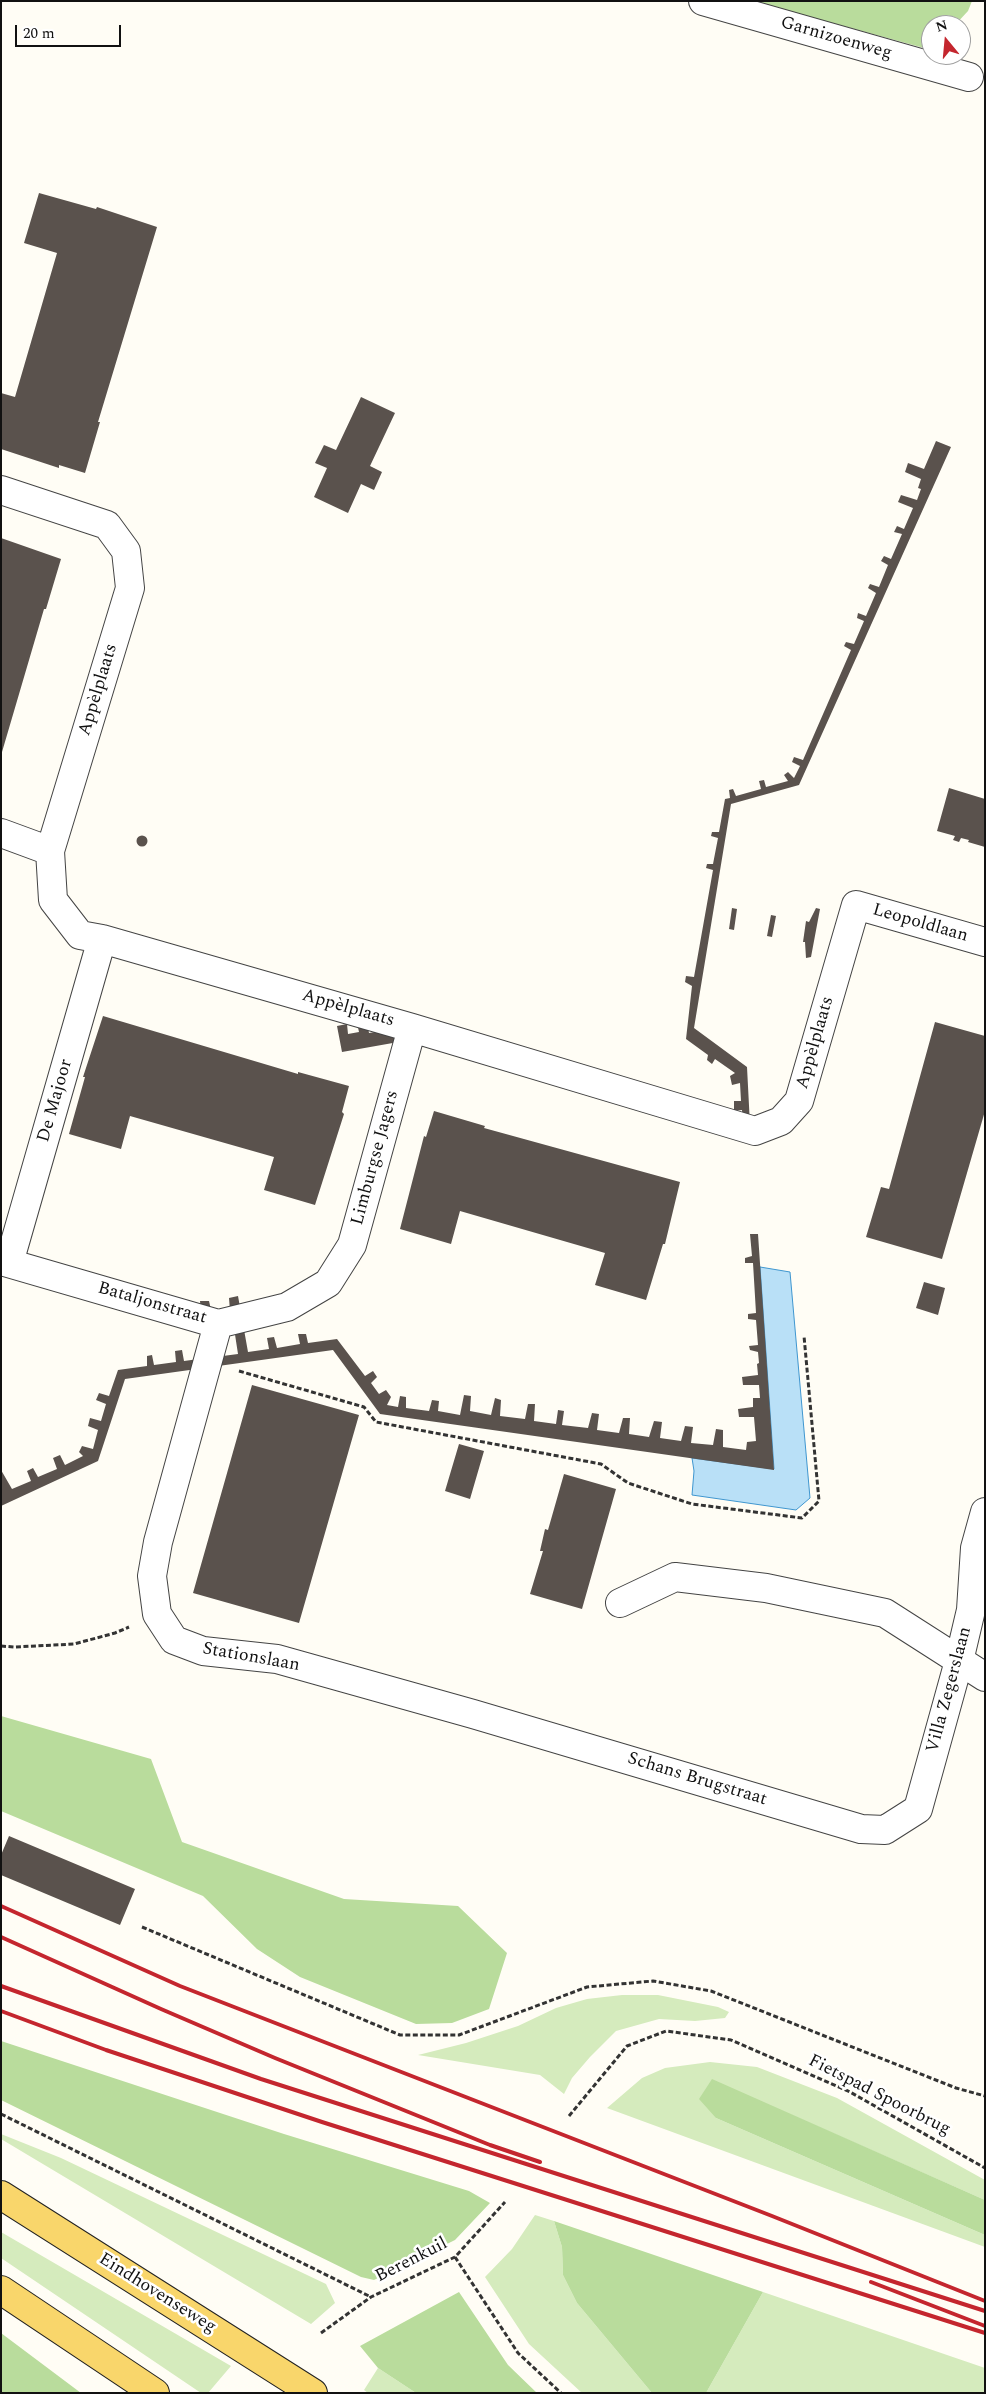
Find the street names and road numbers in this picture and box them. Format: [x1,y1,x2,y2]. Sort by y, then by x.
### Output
street label: Garnizoenweg [778,13,894,65]
street label: Appèlplaats [75,641,123,739]
street label: Leopoldlaan [870,900,970,948]
street label: Appèlplaats [299,985,397,1033]
street label: Appèlplaats [792,994,840,1092]
street label: De Majoor [34,1057,78,1145]
street label: Limburgse Jagers [348,1088,404,1228]
street label: Bataljonstraat [95,1278,209,1330]
street label: Villa Zegerslaan [923,1625,977,1755]
street label: Stationslaan [201,1639,301,1677]
street label: Schans Brugstraat [625,1749,769,1811]
street label: Fietspad Spoorbrug [804,2051,954,2141]
street label: Berenkuil [372,2234,452,2288]
street label: Eindhovenseweg [94,2249,220,2339]

